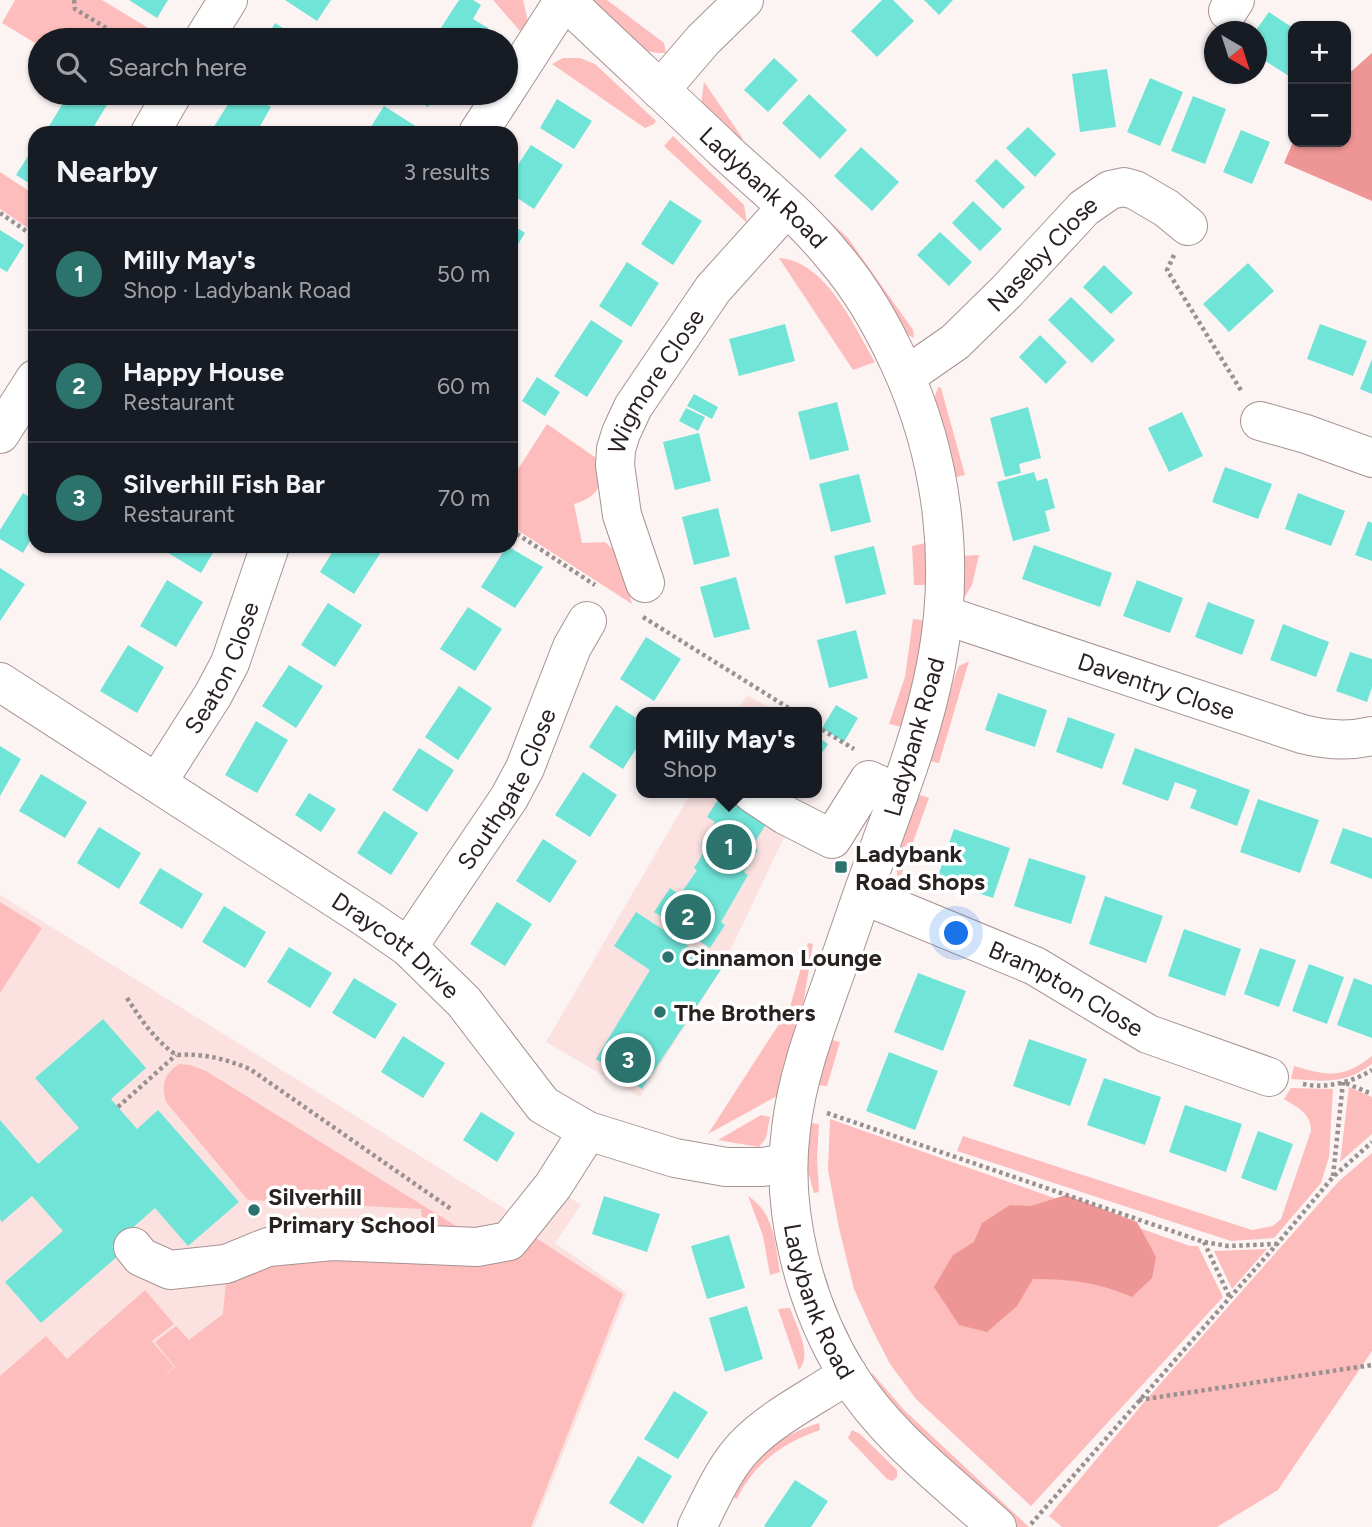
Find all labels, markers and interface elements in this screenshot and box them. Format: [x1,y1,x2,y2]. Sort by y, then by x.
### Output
north arrow [1204,21,1267,84]
map controls [1288,21,1351,147]
button: + [1288,21,1351,84]
search box [28,28,518,105]
icon: search [52,48,90,86]
text: Search here [108,51,247,83]
button: − [1288,84,1351,147]
street label: Ladybank Road [694,121,834,254]
text: Nearby [56,153,158,190]
text: 3 results [403,158,490,186]
street label: Naseby Close [981,189,1102,317]
text: Milly May's [123,244,255,276]
text: 1 [74,260,84,288]
text: 50 m [437,260,490,288]
text: Shop · Ladybank Road [123,276,351,304]
street label: Wigmore Close [601,303,710,457]
text: Happy House [123,356,284,388]
text: 2 [72,372,86,400]
text: 60 m [437,372,490,400]
text: Restaurant [123,388,235,416]
text: Silverhill Fish Bar [123,468,325,500]
text: 3 [73,484,85,512]
text: 70 m [438,484,490,512]
text: Restaurant [123,500,235,528]
street label: Seaton Close [178,598,264,739]
street label: Daventry Close [1074,646,1239,725]
street label: Ladybank Road [877,654,951,820]
street label: Southgate Close [450,704,561,875]
popup [636,707,822,798]
text: Milly May's [663,723,795,755]
text: Shop [663,755,717,783]
pin: 1 [706,821,752,873]
place label: Ladybank Road Shops [855,839,985,896]
marker: Ladybank Road Shops [833,859,849,875]
street label: Draycott Drive [327,886,466,1004]
pin: 2 [665,891,711,943]
your location [939,916,973,950]
street label: Brampton Close [985,934,1149,1043]
place label: Cinnamon Lounge [682,943,882,972]
marker: Cinnamon Lounge [660,949,676,965]
place label: The Brothers [674,998,815,1027]
marker: The Brothers [652,1004,668,1020]
pin: 3 [605,1034,651,1086]
place label: Silverhill Primary School [268,1182,435,1239]
marker: Silverhill Primary School [246,1202,262,1218]
street label: Ladybank Road [778,1221,861,1384]

